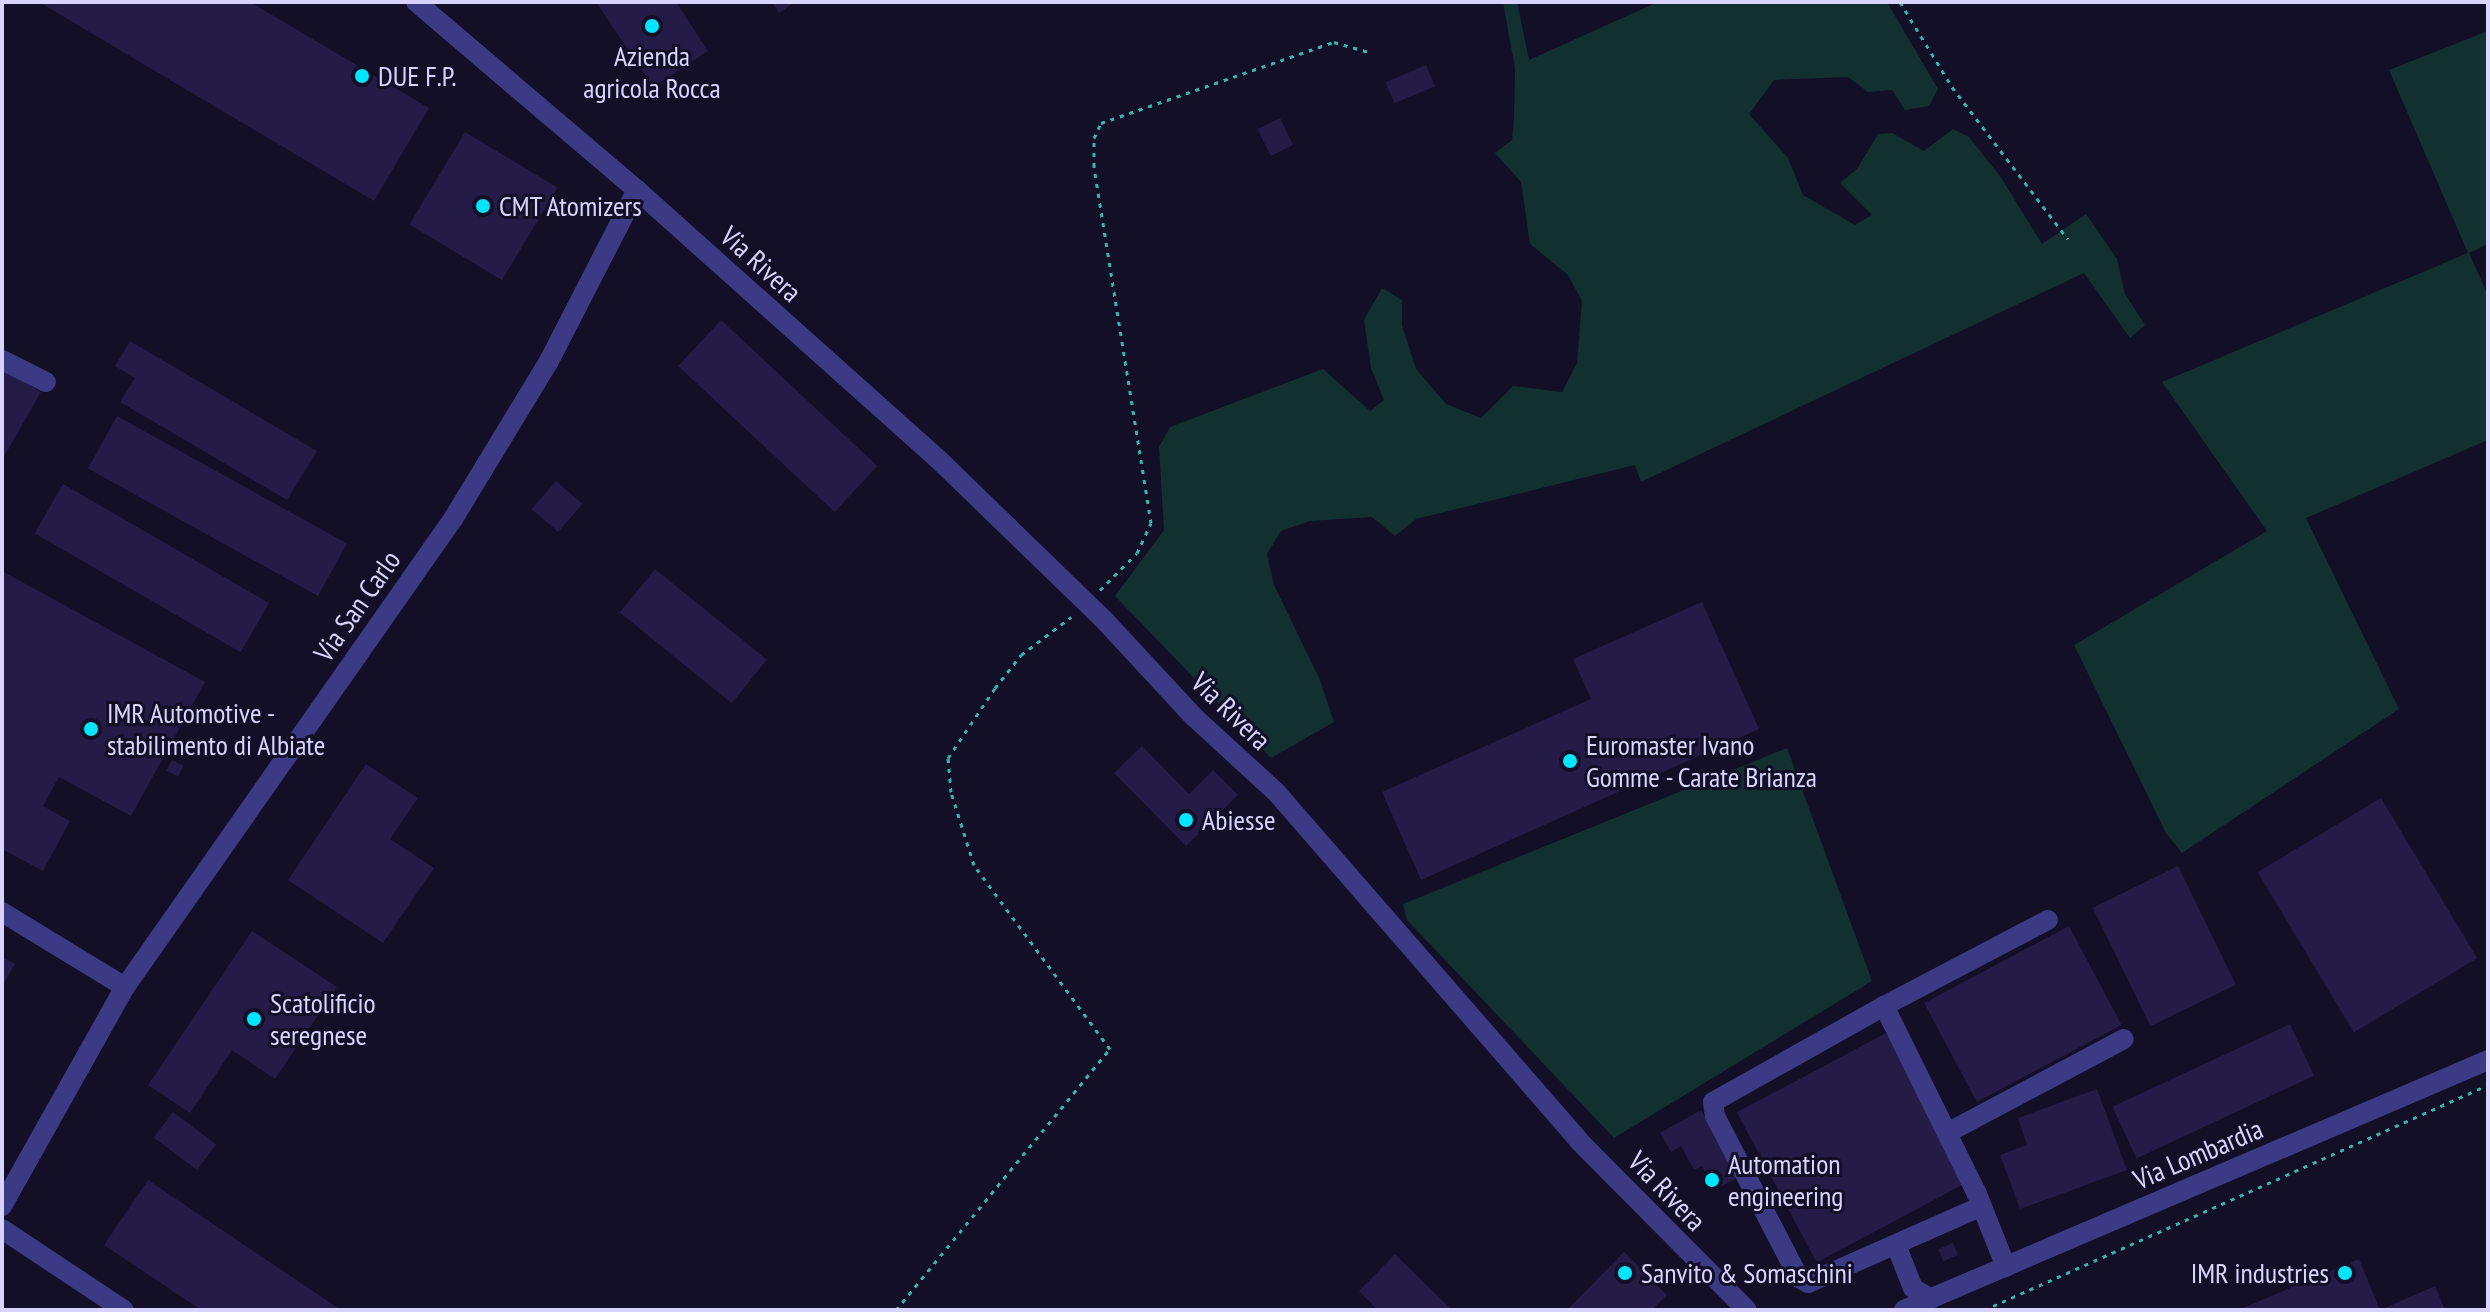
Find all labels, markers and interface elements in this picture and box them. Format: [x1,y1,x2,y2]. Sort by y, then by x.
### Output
marker: Azienda agricola Rocca [643,17,661,35]
place label: Azienda agricola Rocca [583,39,721,105]
place label: DUE F.P. [378,59,456,93]
marker: DUE F.P. [353,67,371,85]
place label: CMT Atomizers [499,189,643,223]
marker: CMT Atomizers [474,197,492,215]
street label: Via Rivera [714,219,808,309]
street label: Via San Carlo [307,544,407,668]
street label: Via Rivera [1184,665,1278,757]
place label: IMR Automotive - stabilimento di Albiate [107,696,326,762]
marker: IMR Automotive - stabilimento di Albiate [82,720,100,738]
place label: Euromaster Ivano Gomme - Carate Brianza [1586,728,1819,794]
marker: Euromaster Ivano Gomme - Carate Brianza [1561,752,1579,770]
place label: Abiesse [1202,803,1276,837]
marker: Abiesse [1177,811,1195,829]
place label: Scatolificio seregnese [270,986,376,1052]
marker: Scatolificio seregnese [245,1010,263,1028]
street label: Via Lombardia [2128,1112,2268,1196]
street label: Via Rivera [1621,1144,1713,1238]
place label: Automation engineering [1728,1147,1843,1213]
marker: Automation engineering [1703,1171,1721,1189]
place label: Sanvito & Somaschini [1641,1256,1853,1290]
place label: IMR industries [2191,1256,2329,1290]
marker: Sanvito & Somaschini [1616,1264,1634,1282]
marker: IMR industries [2336,1264,2354,1282]

